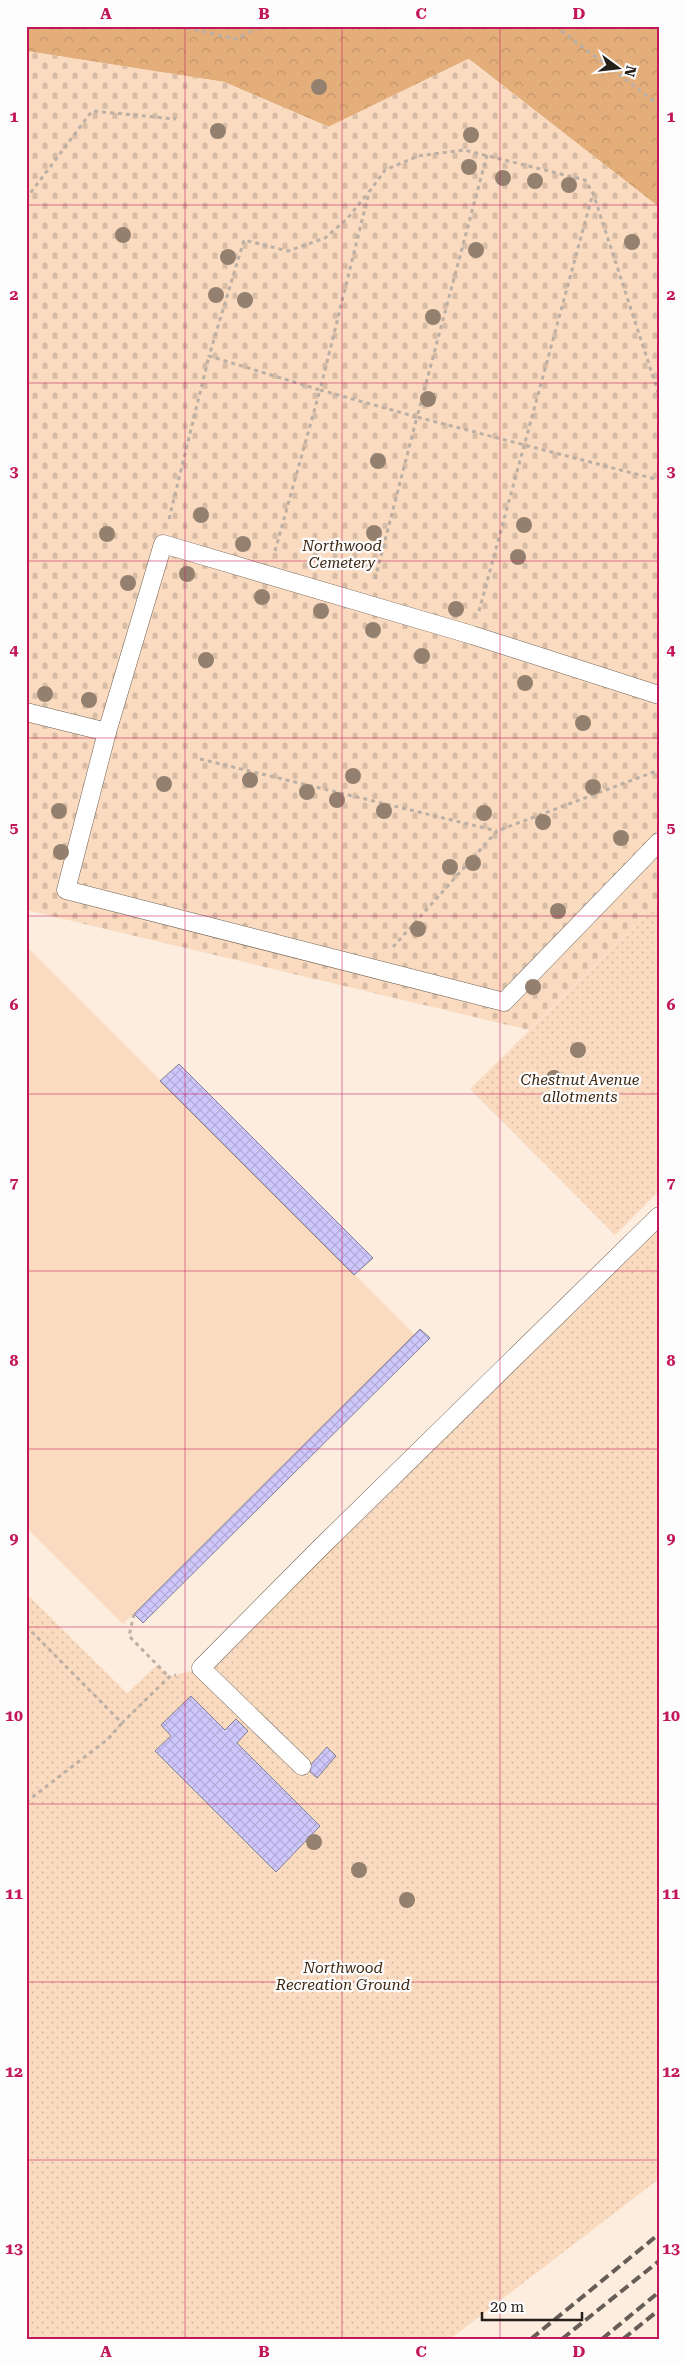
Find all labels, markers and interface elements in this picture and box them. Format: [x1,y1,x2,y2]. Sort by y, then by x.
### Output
text: A [100,4,112,23]
text: B [258,4,270,23]
text: C [415,4,427,23]
text: D [573,4,586,23]
north arrow [592,42,642,92]
text: N [621,64,640,79]
text: 1 [10,107,19,126]
text: 1 [667,107,676,126]
text: 2 [10,285,19,304]
text: 2 [667,285,676,304]
text: 3 [10,462,19,481]
text: 3 [667,462,676,481]
park label: Northwood Cemetery [301,537,382,572]
text: 4 [10,640,19,659]
text: 4 [667,640,676,659]
text: 5 [10,818,19,837]
text: 5 [667,818,676,837]
text: 6 [10,995,19,1014]
text: 6 [667,995,676,1014]
park label: Chestnut Avenue allotments [521,1071,640,1106]
text: 7 [10,1173,19,1192]
text: 7 [667,1173,676,1192]
text: 8 [10,1351,19,1370]
text: 8 [667,1351,676,1370]
text: 9 [10,1529,19,1548]
text: 9 [667,1529,676,1548]
text: 10 [5,1706,23,1725]
text: 10 [662,1706,680,1725]
text: 11 [5,1884,23,1903]
text: 11 [662,1884,680,1903]
park label: Northwood Recreation Ground [275,1959,410,1994]
text: 12 [5,2062,23,2081]
text: 12 [662,2062,680,2081]
text: 13 [5,2239,23,2258]
text: 13 [662,2239,680,2258]
scale bar [482,2290,582,2322]
text: 20 m [490,2298,525,2316]
text: A [100,2342,112,2361]
text: B [258,2342,270,2361]
text: C [415,2342,427,2361]
text: D [573,2342,586,2361]

